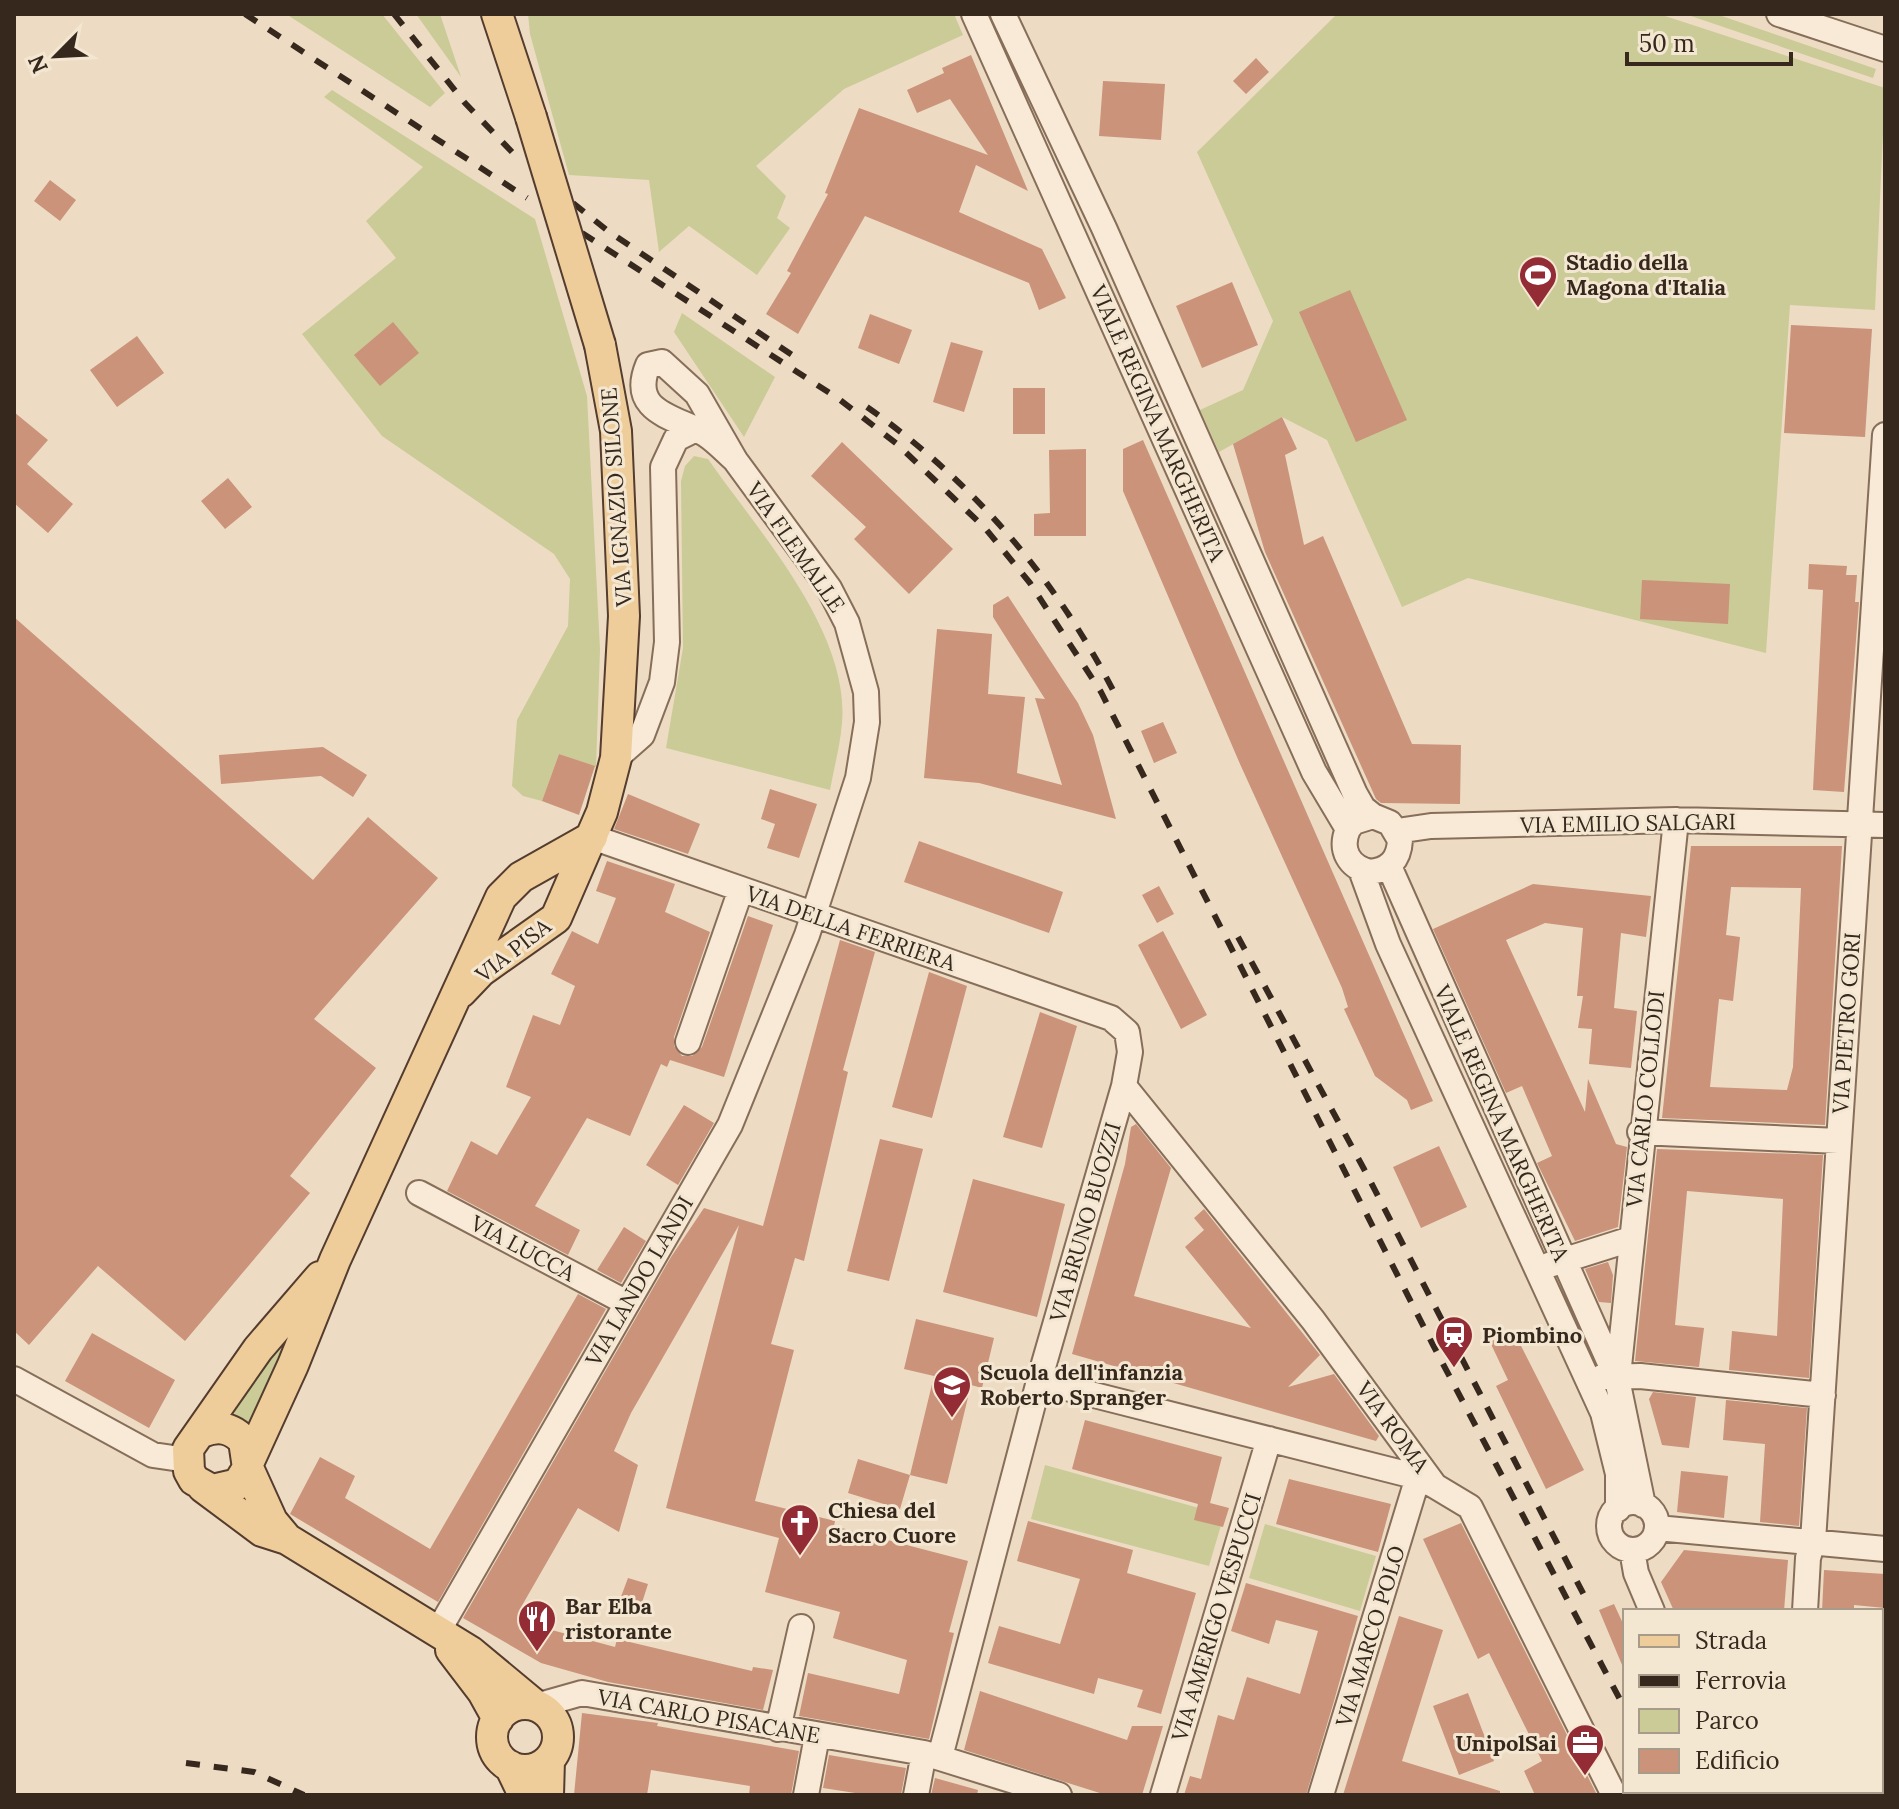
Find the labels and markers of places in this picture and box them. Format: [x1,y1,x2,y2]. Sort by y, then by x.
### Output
place label: Stadio della Magona d'Italia [1566,248,1727,301]
sports icon: Stadio della Magona d'Italia [1517,254,1559,309]
station icon: Piombino [1433,1314,1475,1369]
place label: Piombino [1482,1321,1582,1349]
place label: Scuola dell'infanzia Roberto Spranger [980,1358,1183,1411]
school or university icon: Scuola dell'infanzia Roberto Spranger [931,1364,973,1419]
place label: Chiesa del Sacro Cuore [828,1496,956,1549]
church icon: Chiesa del Sacro Cuore [779,1502,821,1557]
place label: Bar Elba ristorante [565,1592,672,1645]
restaurant icon: Bar Elba ristorante [516,1598,558,1653]
office icon: UnipolSai [1564,1722,1606,1777]
place label: UnipolSai [1455,1729,1557,1757]

